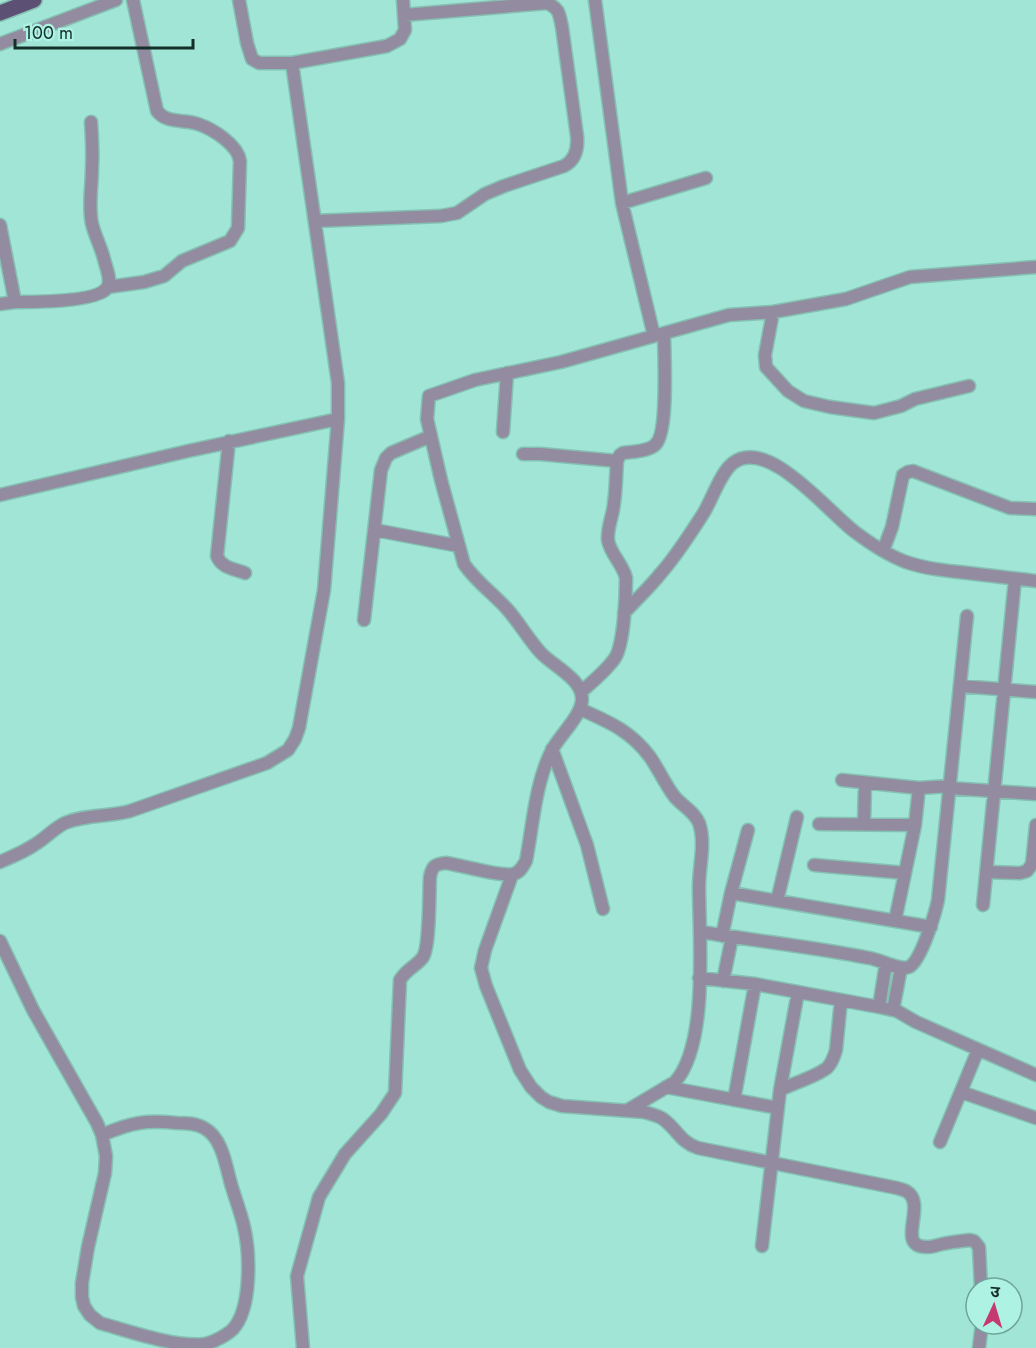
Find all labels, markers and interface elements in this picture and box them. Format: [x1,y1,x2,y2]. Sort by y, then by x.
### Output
scale bar [15,12,194,50]
text: 100 m [24,20,73,46]
north arrow [964,1276,1024,1336]
text: उ [990,1280,1001,1303]

